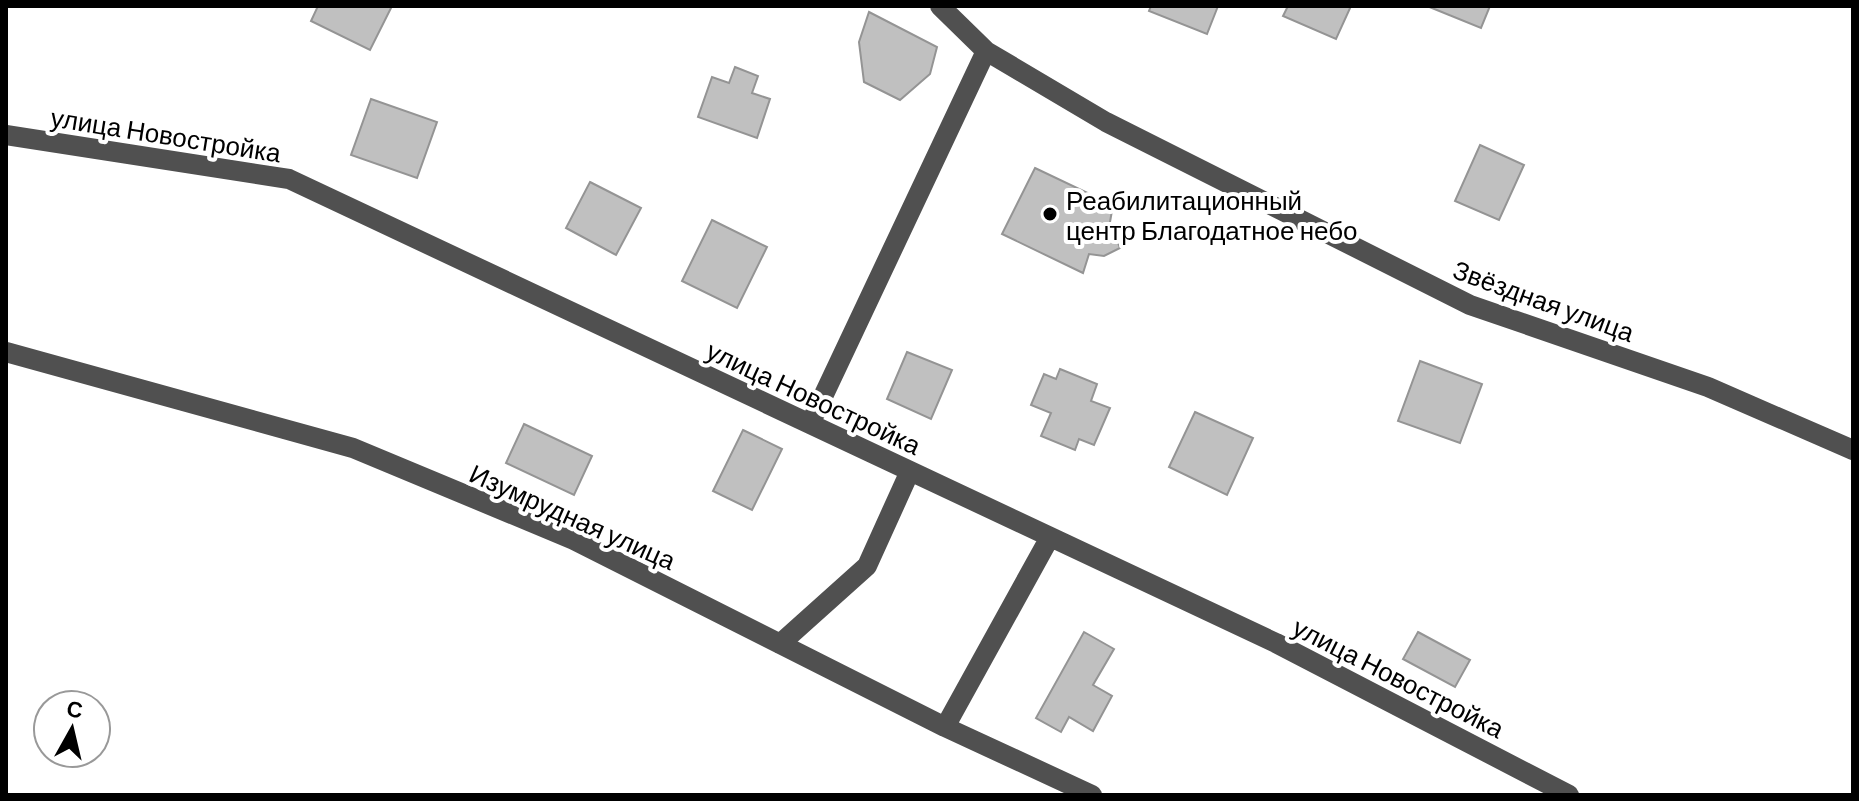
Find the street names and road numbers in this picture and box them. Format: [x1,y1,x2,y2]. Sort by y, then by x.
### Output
street label: улица Новостройка [49,100,284,168]
street label: Звёздная улица [1449,253,1639,347]
street label: улица Новостройка [702,334,926,460]
street label: Изумрудная улица [465,457,681,576]
street label: улица Новостройка [1288,610,1510,744]

